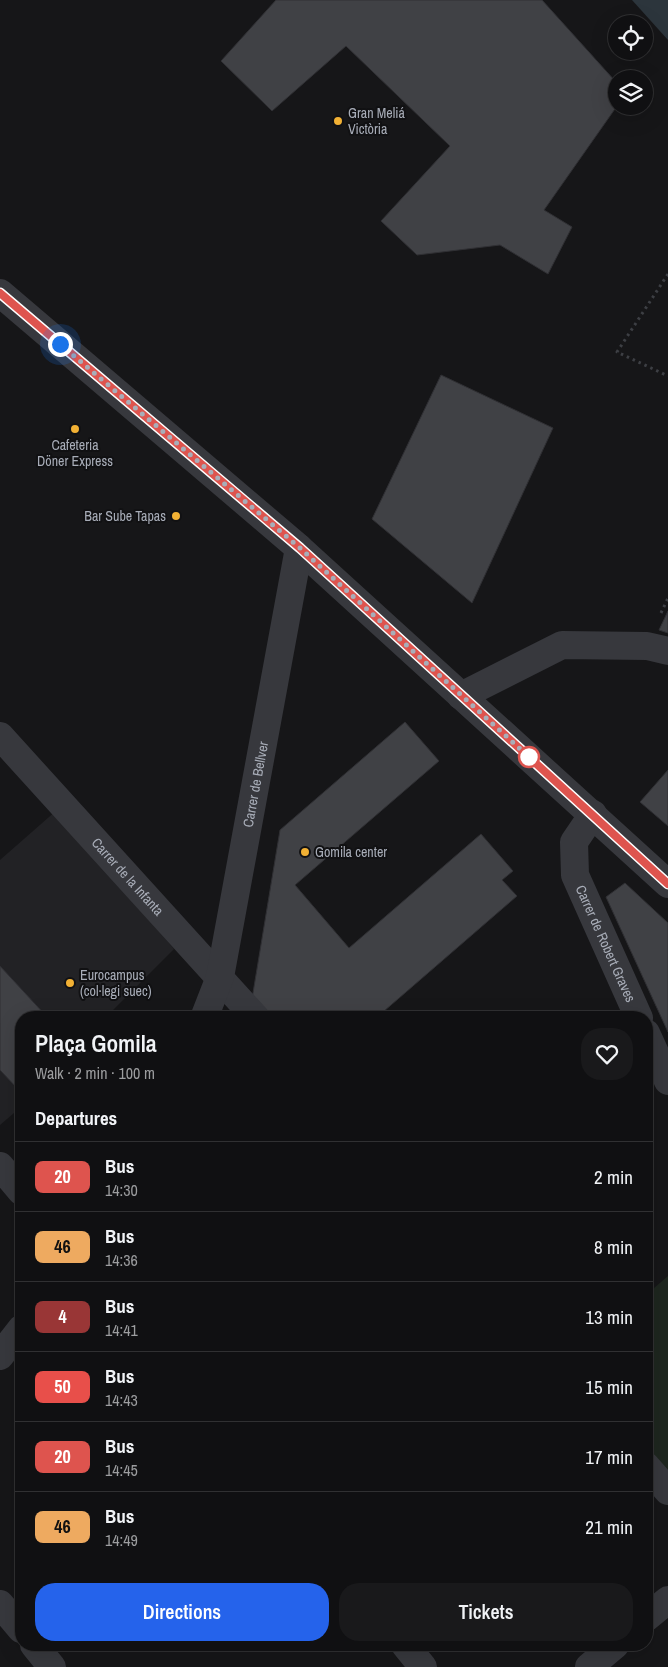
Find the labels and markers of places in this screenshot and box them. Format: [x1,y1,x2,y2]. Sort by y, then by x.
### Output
place label: Gran Meliá Victòria [348,104,405,138]
marker: Gran Meliá Victòria [332,115,344,127]
marker: Cafeteria Döner Express [69,423,81,435]
place label: Cafeteria Döner Express [37,436,113,470]
place label: Bar Sube Tapas [84,507,166,525]
marker: Bar Sube Tapas [170,510,182,522]
unlabelled marker [518,746,540,768]
place label: Gomila center [315,843,387,861]
marker: Gomila center [299,846,311,858]
place label: Eurocampus (col·legi suec) [80,966,152,1000]
marker: Eurocampus (col·legi suec) [64,977,76,989]

